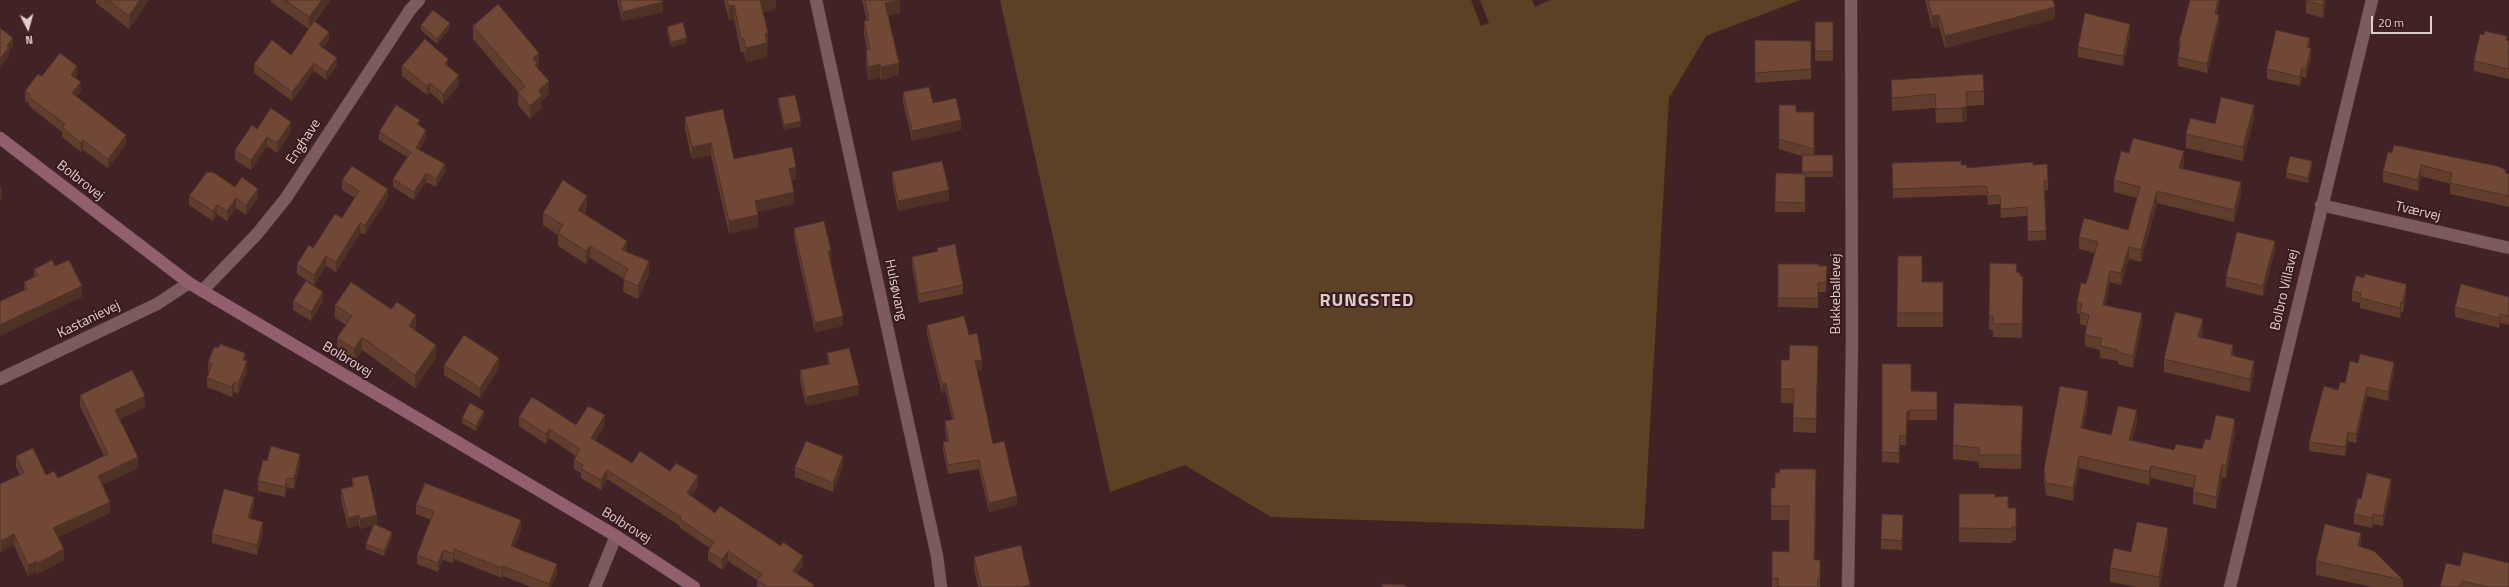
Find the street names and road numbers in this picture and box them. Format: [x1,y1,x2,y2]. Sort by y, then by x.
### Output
street label: Enghave [283,116,325,168]
street label: Bolbrovej [53,157,107,205]
street label: Tværvej [2394,199,2442,225]
street label: Bolbro Villavej [2267,248,2303,332]
street label: Bukkeballevej [1829,254,1845,334]
street label: Hulsøvang [880,258,910,322]
street label: Kastanievej [55,298,123,342]
street label: Bolbrovej [319,339,375,381]
street label: Bolbrovej [598,504,654,548]

